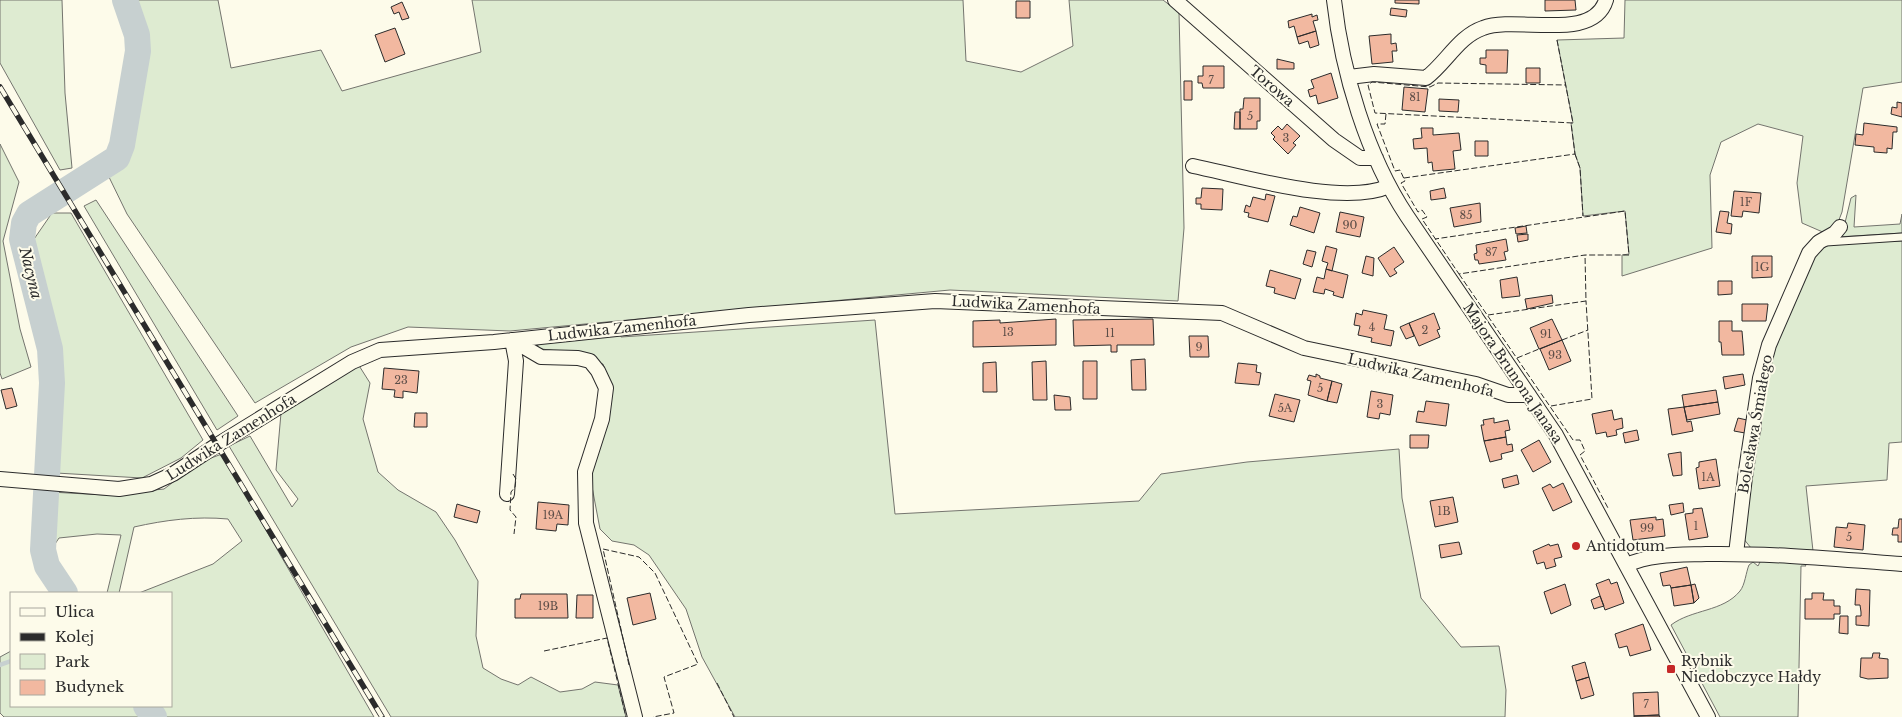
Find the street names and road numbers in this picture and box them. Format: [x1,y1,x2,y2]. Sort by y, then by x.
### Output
street label: Torowa [1246,62,1298,111]
street label: Ludwika Zamenhofa [951,292,1101,318]
street label: Majora Brunona Janasa [1459,299,1567,447]
street label: Ludwika Zamenhofa [547,311,697,345]
street label: Ludwika Zamenhofa [1346,349,1496,401]
street label: Bolesława Śmiałego [1733,353,1776,495]
street label: Ludwika Zamenhofa [163,390,299,484]

